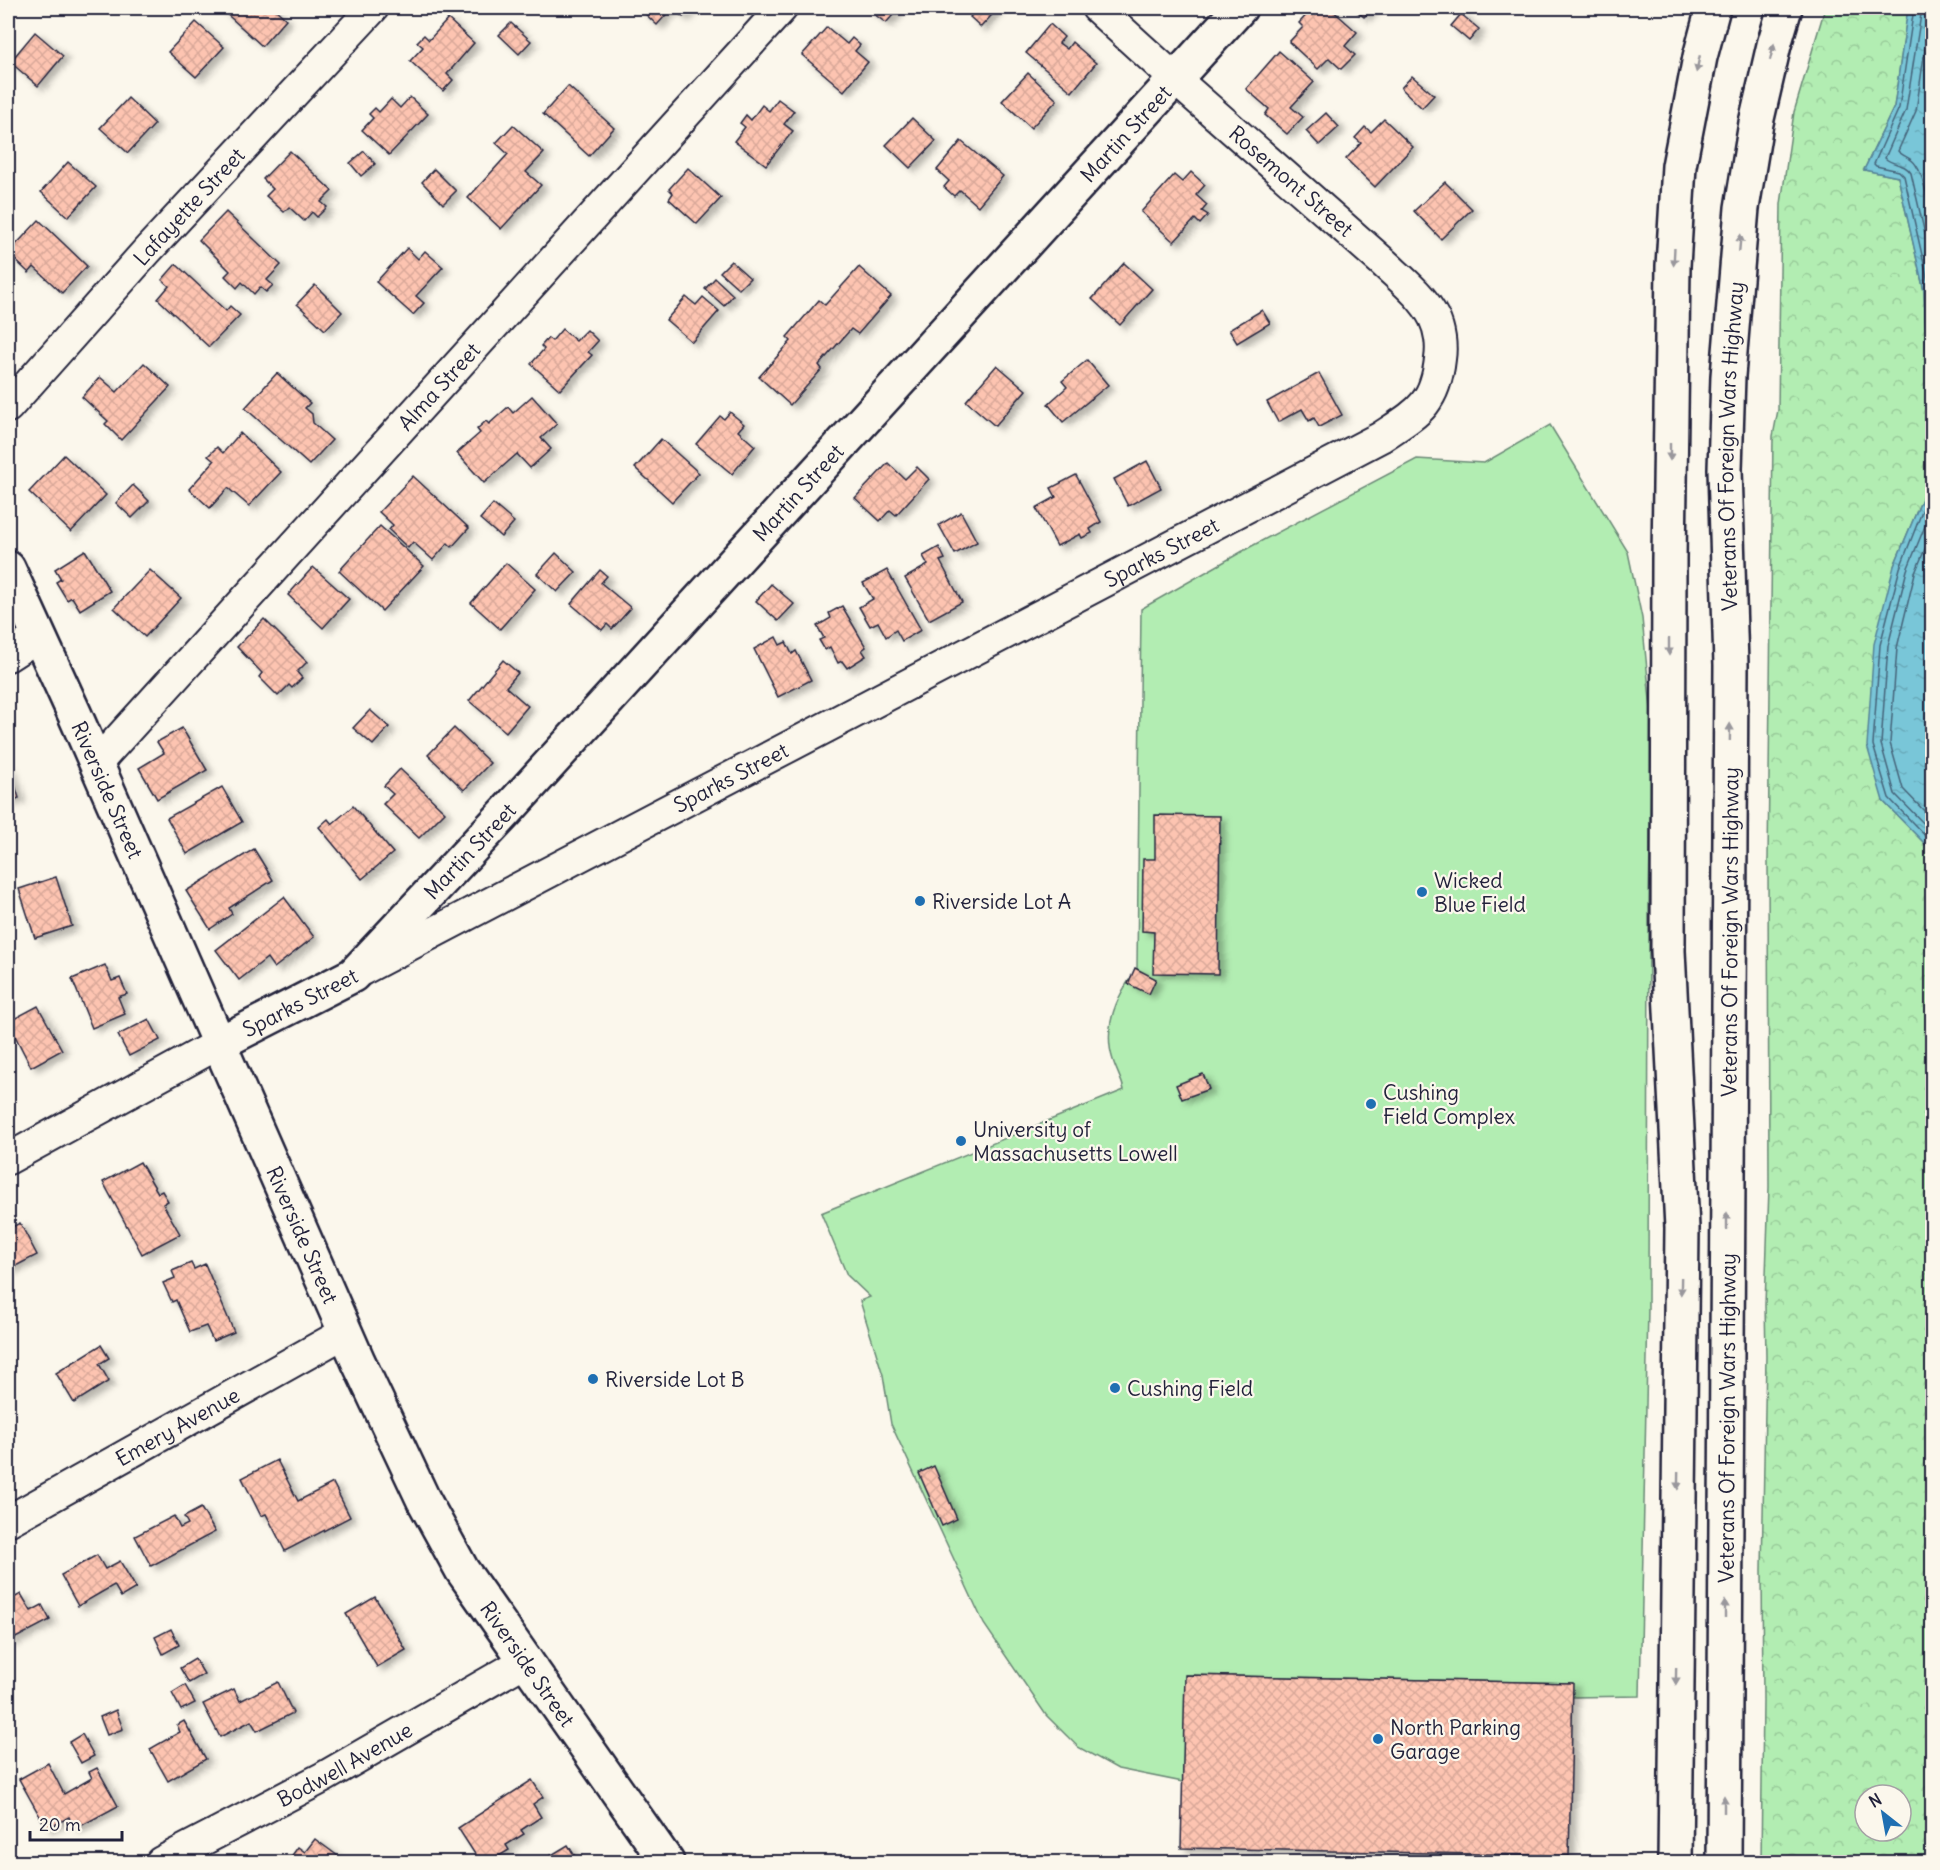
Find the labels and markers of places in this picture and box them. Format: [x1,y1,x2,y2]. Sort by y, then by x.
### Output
place label: Wicked Blue Field [1434,867,1526,918]
marker: Wicked Blue Field [1415,885,1429,899]
place label: Riverside Lot A [932,888,1071,915]
marker: Riverside Lot A [913,894,927,908]
place label: Cushing Field Complex [1383,1079,1515,1130]
marker: Cushing Field Complex [1364,1097,1378,1111]
place label: University of Massachusetts Lowell [973,1116,1178,1167]
marker: University of Massachusetts Lowell [954,1134,968,1148]
place label: Riverside Lot B [605,1366,745,1393]
marker: Riverside Lot B [586,1372,600,1386]
place label: Cushing Field [1127,1375,1253,1402]
marker: Cushing Field [1108,1381,1122,1395]
place label: North Parking Garage [1390,1714,1521,1765]
marker: North Parking Garage [1371,1732,1385,1746]

